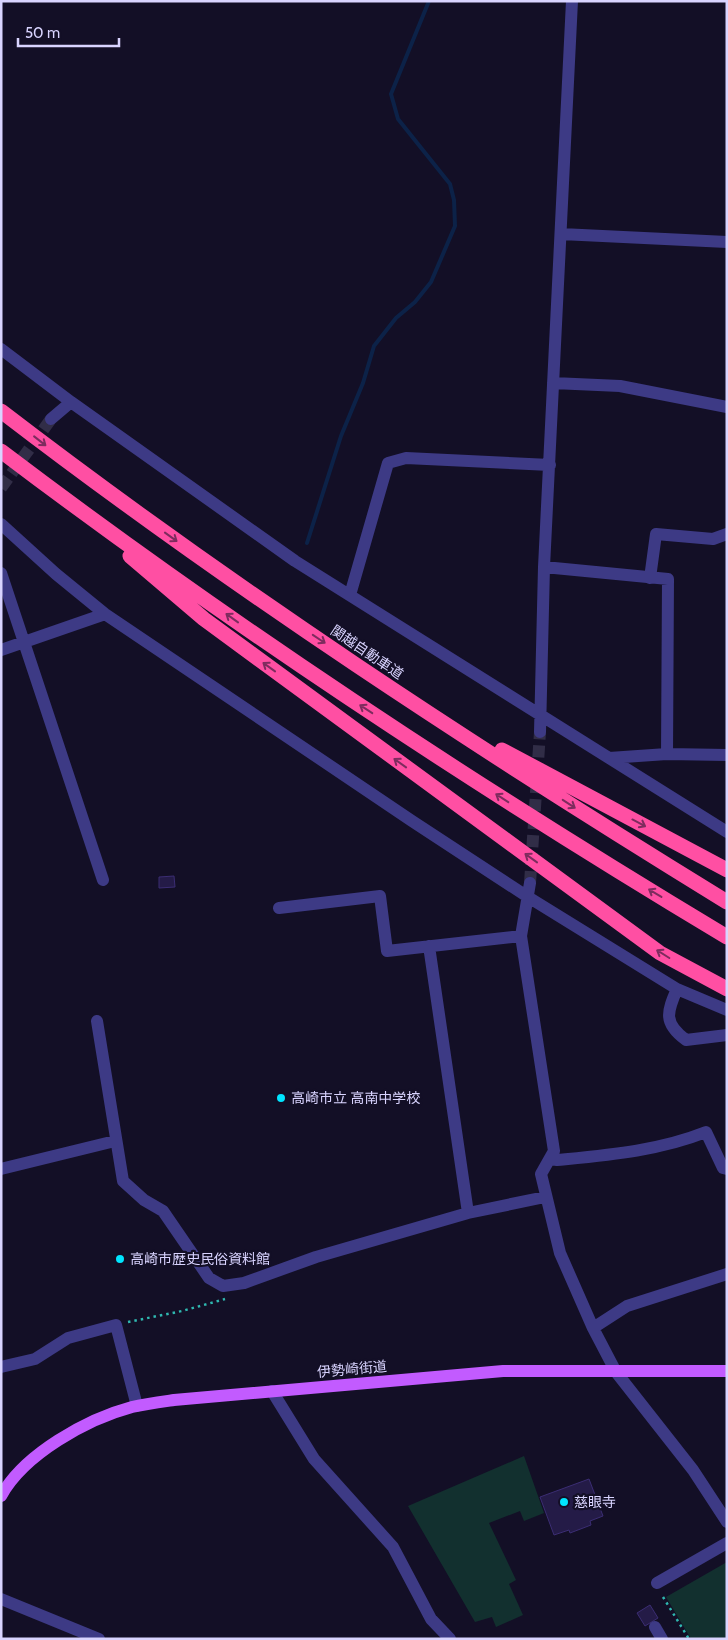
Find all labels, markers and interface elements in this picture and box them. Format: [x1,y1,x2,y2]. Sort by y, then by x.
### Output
scale bar [18,15,119,47]
text: 50 m [25,24,60,42]
one-way arrow [33,436,47,446]
one-way arrow [164,531,177,542]
one-way arrow [225,613,239,623]
street label: 関越自動車道 [327,621,407,683]
one-way arrow [312,634,326,644]
one-way arrow [263,661,276,672]
one-way arrow [360,704,374,714]
one-way arrow [394,757,407,768]
one-way arrow [496,793,510,803]
one-way arrow [561,800,575,810]
one-way arrow [631,818,646,828]
one-way arrow [524,853,538,863]
one-way arrow [649,888,663,898]
one-way arrow [656,948,670,958]
place label: 高崎市立 高南中学校 [291,1089,420,1107]
marker: 高崎市立 高南中学校 [275,1092,287,1104]
place label: 高崎市歴史民俗資料館 [130,1250,270,1268]
marker: 高崎市歴史民俗資料館 [114,1253,126,1265]
street label: 伊勢崎街道 [316,1357,388,1381]
place label: 慈眼寺 [574,1493,616,1511]
marker: 慈眼寺 [558,1496,570,1508]

